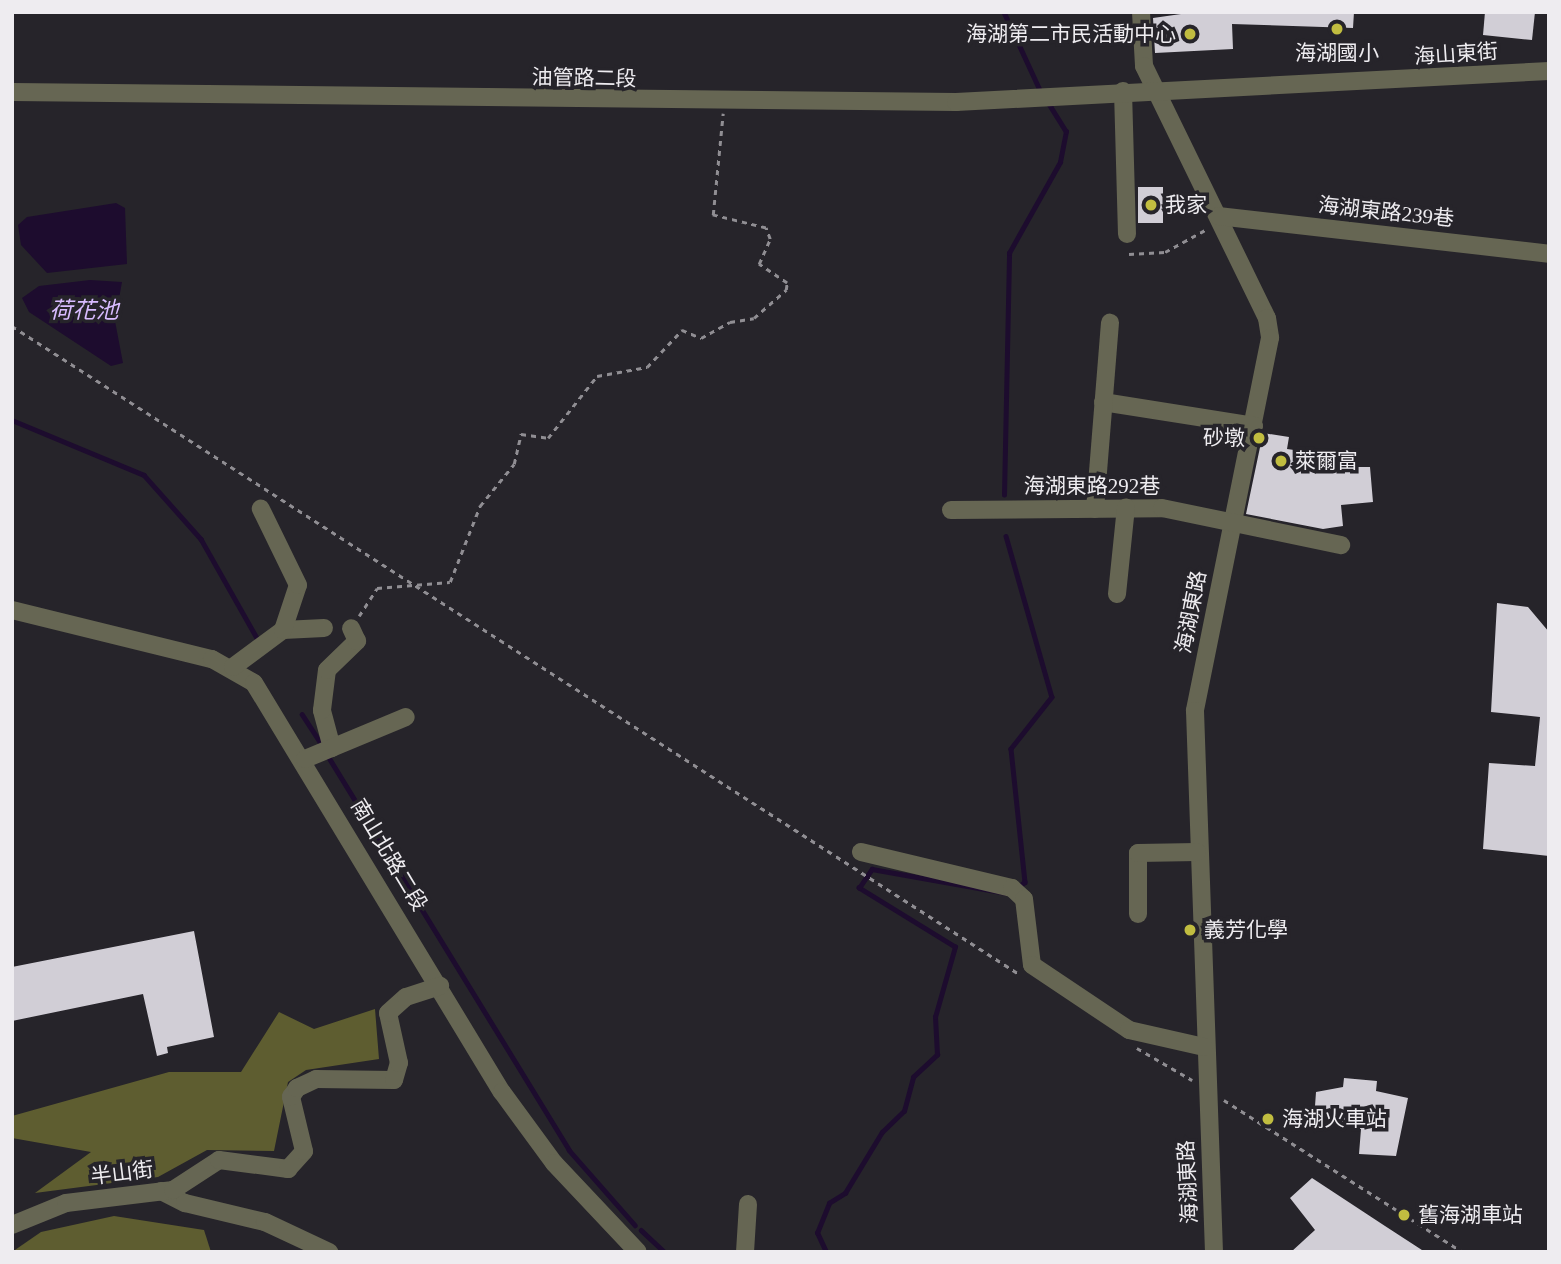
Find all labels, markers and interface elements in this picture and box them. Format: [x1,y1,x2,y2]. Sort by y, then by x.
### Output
place label: 海湖第二市民活動中心 [966,21,1176,47]
marker: 海湖國小 [1329,21,1345,37]
marker: 海湖第二市民活動中心 [1182,26,1198,42]
street label: 海山東街 [1413,39,1499,69]
place label: 海湖國小 [1295,40,1379,66]
street label: 油管路二段 [531,64,637,92]
place label: 我家 [1165,192,1207,218]
street label: 海湖東路239巷 [1317,192,1455,232]
marker: 我家 [1143,197,1159,213]
water label: 荷花池 [50,297,118,325]
place label: 砂墩 [1203,425,1245,451]
marker: 砂墩 [1251,430,1267,446]
place label: 萊爾富 [1295,448,1358,474]
marker: 萊爾富 [1273,453,1289,469]
street label: 海湖東路292巷 [1024,473,1160,499]
street label: 海湖東路 [1171,568,1211,656]
street label: 南山北路二段 [346,795,432,915]
place label: 義芳化學 [1204,917,1288,943]
marker: 義芳化學 [1182,922,1198,938]
place label: 海湖火車站 [1282,1106,1387,1132]
marker: 海湖火車站 [1260,1111,1276,1127]
street label: 海湖東路 [1173,1139,1203,1225]
street label: 半山街 [89,1157,155,1189]
place label: 舊海湖車站 [1418,1202,1523,1228]
marker: 舊海湖車站 [1396,1207,1412,1223]

